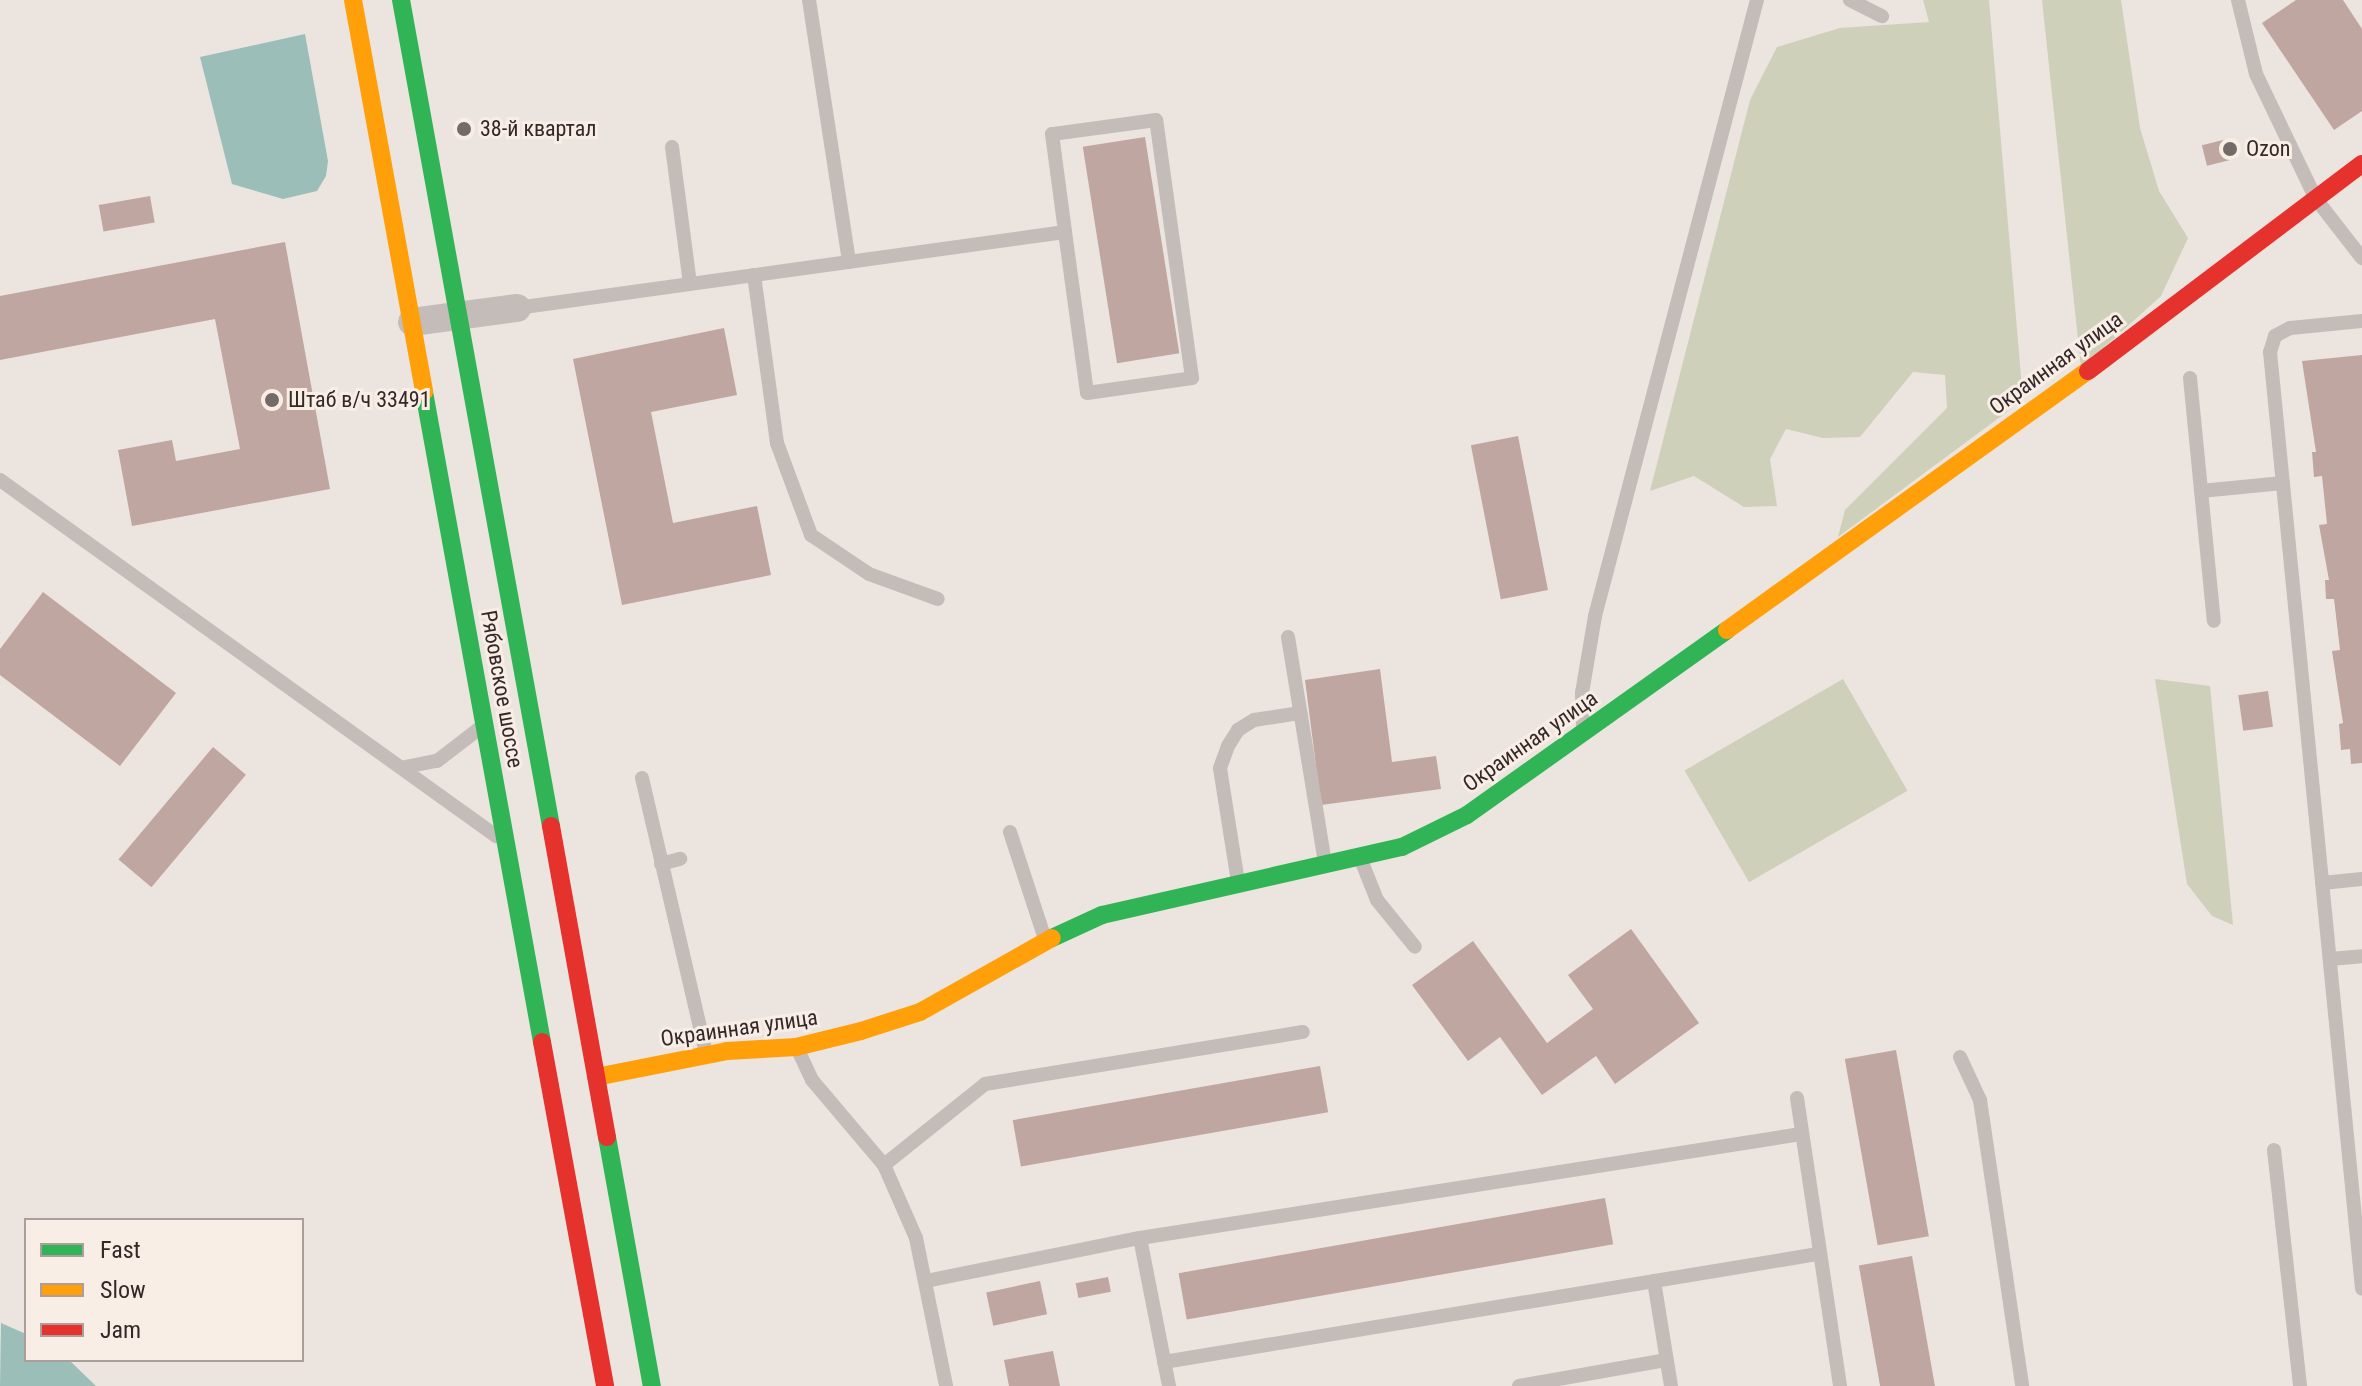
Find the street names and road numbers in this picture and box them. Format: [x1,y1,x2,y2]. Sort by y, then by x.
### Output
street label: Окраинная улица [1984,306,2128,420]
street label: Рябовское шоссе [475,608,529,770]
street label: Окраинная улица [1458,685,1602,797]
street label: Окраинная улица [659,1004,819,1052]

